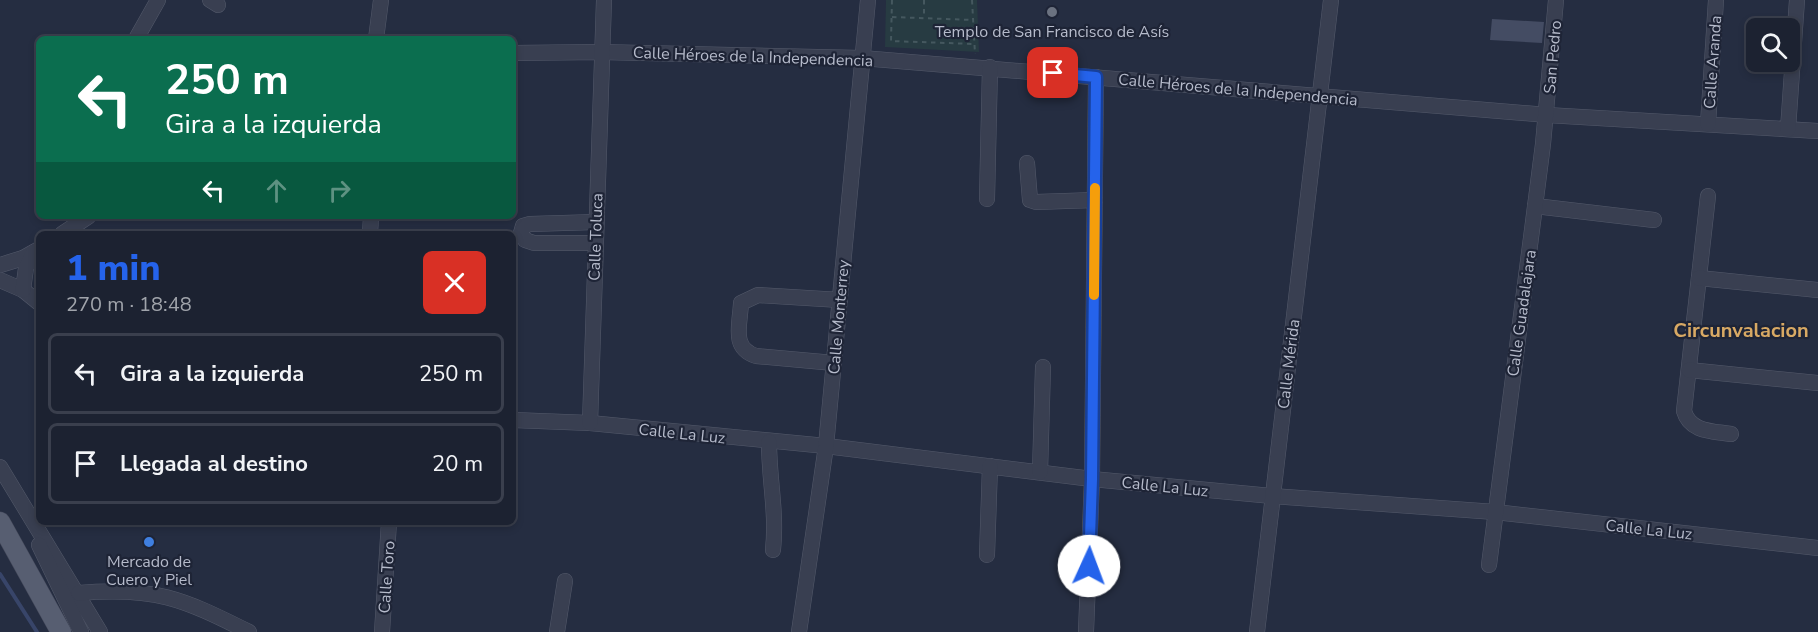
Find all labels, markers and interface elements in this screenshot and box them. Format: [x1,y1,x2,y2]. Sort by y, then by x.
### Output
marker: Templo de San Francisco de Asís [1045,5,1059,19]
street label: Calle Aranda [1699,15,1727,110]
map controls [1746,18,1800,72]
button: search [1746,18,1800,72]
street label: San Pedro [1539,19,1567,95]
place label: Templo de San Francisco de Asís [935,21,1169,43]
street label: Calle Héroes de la Independencia [633,42,873,72]
pin [1027,47,1078,98]
text: 250 m [165,52,289,109]
icon: arrive [1036,56,1069,89]
icon: left [66,60,144,138]
street label: Calle Héroes de la Independencia [1117,69,1359,111]
text: Gira a la izquierda [165,106,382,143]
icon: left [197,174,230,207]
icon: ahead [260,174,293,207]
icon: right [323,174,356,207]
street label: Calle Toluca [583,193,609,281]
text: 1 min [66,244,161,293]
street label: Calle Guadalajara [1502,248,1542,378]
button: close [423,251,486,314]
street label: Calle Monterrey [823,258,855,375]
text: 270 m · 18:48 [66,291,192,318]
district label: Circunvalacion [1673,317,1809,344]
street label: Calle Mérida [1273,318,1305,410]
icon: left [69,357,102,390]
text: Gira a la izquierda [120,359,304,389]
text: 250 m [419,359,483,389]
street label: Calle La Luz [637,418,726,449]
icon: arrive [69,447,102,480]
text: Llegada al destino [120,449,308,479]
text: 20 m [432,449,483,479]
street label: Calle La Luz [1120,471,1209,502]
street label: Calle La Luz [1604,514,1693,545]
position arrow [1057,534,1121,598]
marker: Mercado de Cuero y Piel [142,535,156,549]
street label: Calle Toro [373,540,401,614]
place label: Mercado de Cuero y Piel [106,551,192,591]

